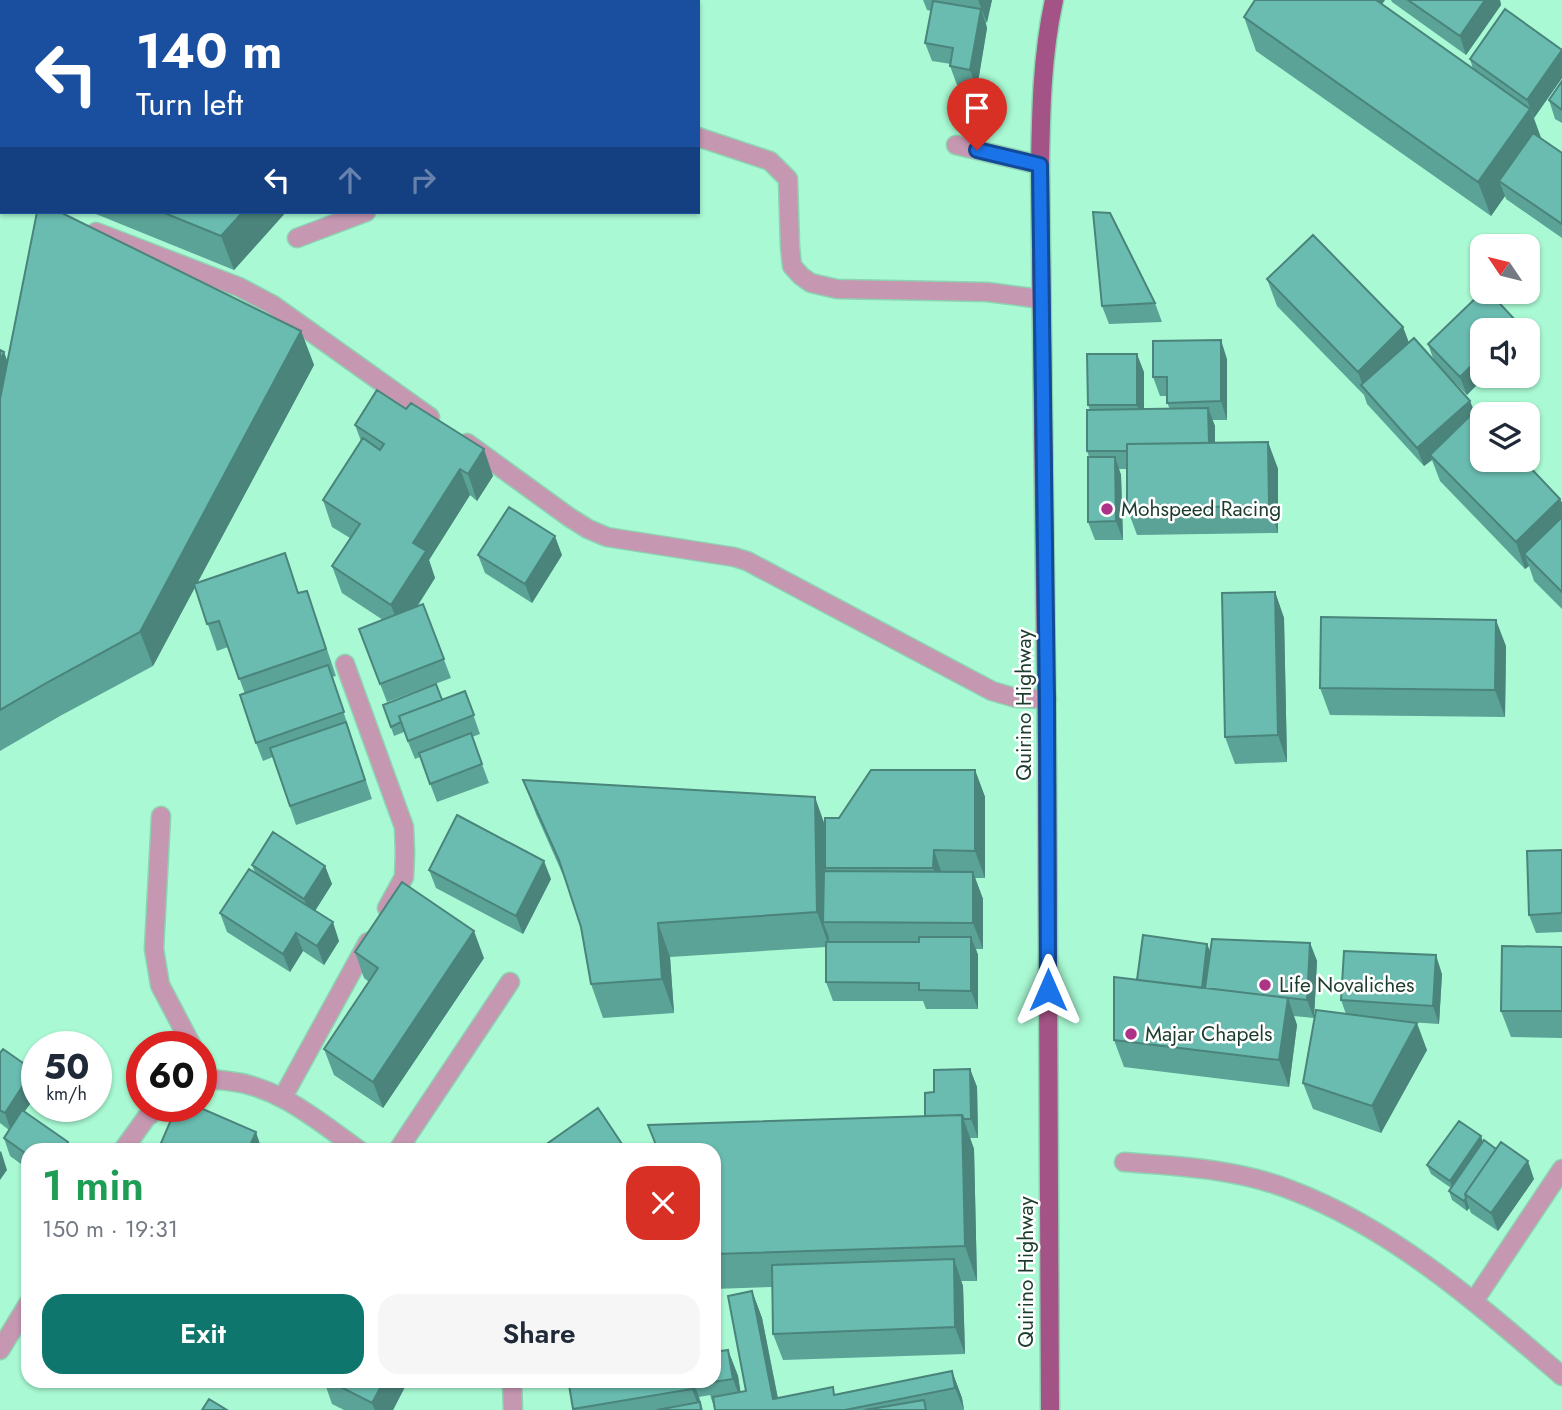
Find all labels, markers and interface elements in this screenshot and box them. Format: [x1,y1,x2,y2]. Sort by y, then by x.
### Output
text: 140 m [136,16,282,86]
icon: left [21,28,112,119]
pin [947,78,1007,150]
text: Turn left [136,81,243,127]
icon: arrive [958,89,996,127]
icon: left [258,161,296,199]
icon: ahead [331,161,369,199]
icon: right [404,161,442,199]
north arrow [1470,234,1540,304]
map controls [1470,234,1540,472]
button: sound [1470,318,1540,388]
button: layers [1470,402,1540,472]
place label: Mohspeed Racing [1121,494,1281,524]
marker: Mohspeed Racing [1099,501,1115,517]
street label: Quirino Highway [1009,629,1039,781]
position arrow [1011,953,1085,1027]
place label: Life Novaliches [1279,970,1414,1000]
marker: Life Novaliches [1257,977,1273,993]
place label: Majar Chapels [1145,1019,1273,1049]
marker: Majar Chapels [1123,1026,1139,1042]
speed limit sign: 60 [126,1031,217,1122]
text: 50 [44,1042,89,1092]
text: km/h [46,1081,87,1107]
text: 1 min [42,1155,144,1216]
button: close [626,1166,700,1240]
street label: Quirino Highway [1011,1196,1041,1348]
text: 150 m · 19:31 [42,1212,178,1246]
button: Exit [42,1294,364,1374]
button: Share [378,1294,700,1374]

